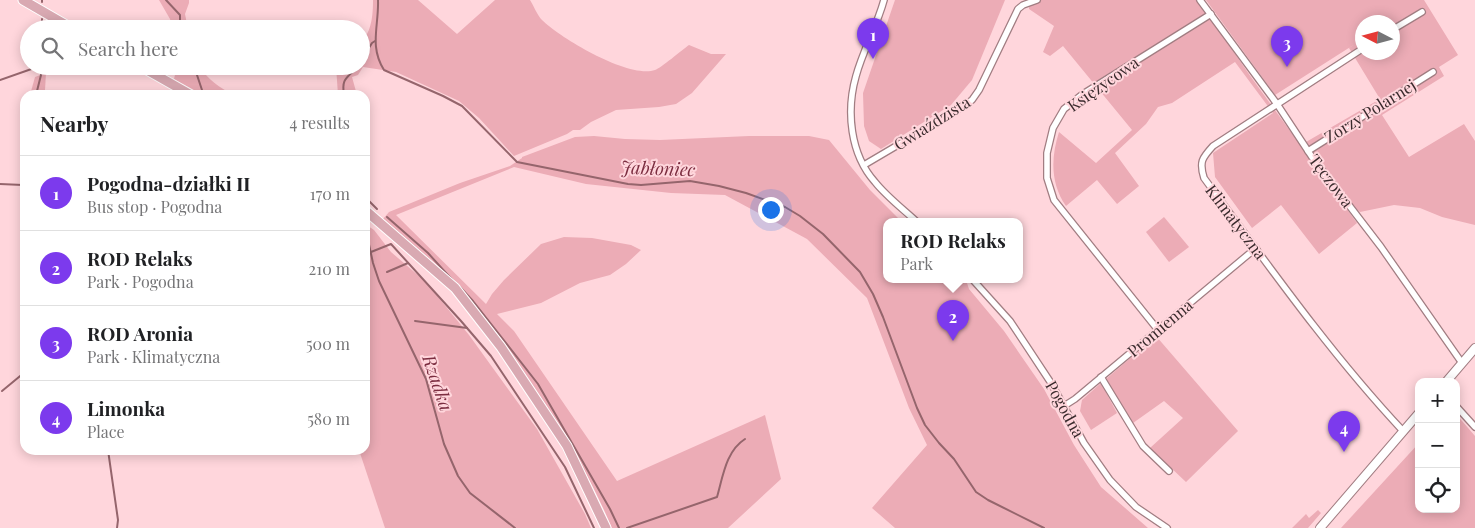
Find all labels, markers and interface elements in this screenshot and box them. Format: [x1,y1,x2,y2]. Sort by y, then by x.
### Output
north arrow [1355,15,1400,60]
pin: 1 [857,18,889,59]
search box [20,20,370,75]
pin: 3 [1271,26,1303,67]
icon: search [38,34,66,62]
text: Search here [78,35,178,61]
street label: Księżycowa [1063,51,1143,116]
street label: Zorzy Polarnej [1320,74,1419,147]
street label: Gwiaździsta [890,91,974,154]
text: Nearby [40,109,109,137]
text: 4 results [289,112,350,133]
street label: Tęczowa [1304,150,1358,212]
water label: Jabłoniec [620,155,696,181]
text: Pogodna-działki II [87,170,251,196]
street label: Klimatyczna [1201,180,1271,263]
text: 1 [53,183,59,204]
text: 170 m [310,183,350,204]
text: Bus stop · Pogodna [87,196,222,217]
your location [758,197,784,223]
popup [883,218,1023,283]
text: ROD Relaks [900,227,1006,253]
text: ROD Relaks [87,245,193,271]
text: Park [900,253,933,274]
text: 2 [52,258,60,279]
text: 210 m [309,258,350,279]
text: Park · Pogodna [87,271,194,292]
street label: Promienna [1123,294,1197,361]
pin: 2 [937,300,969,341]
text: ROD Aronia [87,320,193,346]
text: 3 [52,333,60,354]
text: 500 m [306,333,350,354]
text: Park · Klimatyczna [87,346,220,367]
water label: Rzadka [417,350,459,414]
street label: Pogodna [1041,377,1090,441]
map controls [1415,378,1460,513]
button: + [1415,378,1460,423]
text: Limonka [87,395,165,421]
text: 4 [52,408,60,429]
text: 580 m [307,408,350,429]
pin: 4 [1328,411,1360,452]
text: Place [87,421,125,442]
button: − [1415,423,1460,468]
button: locate [1415,468,1460,513]

